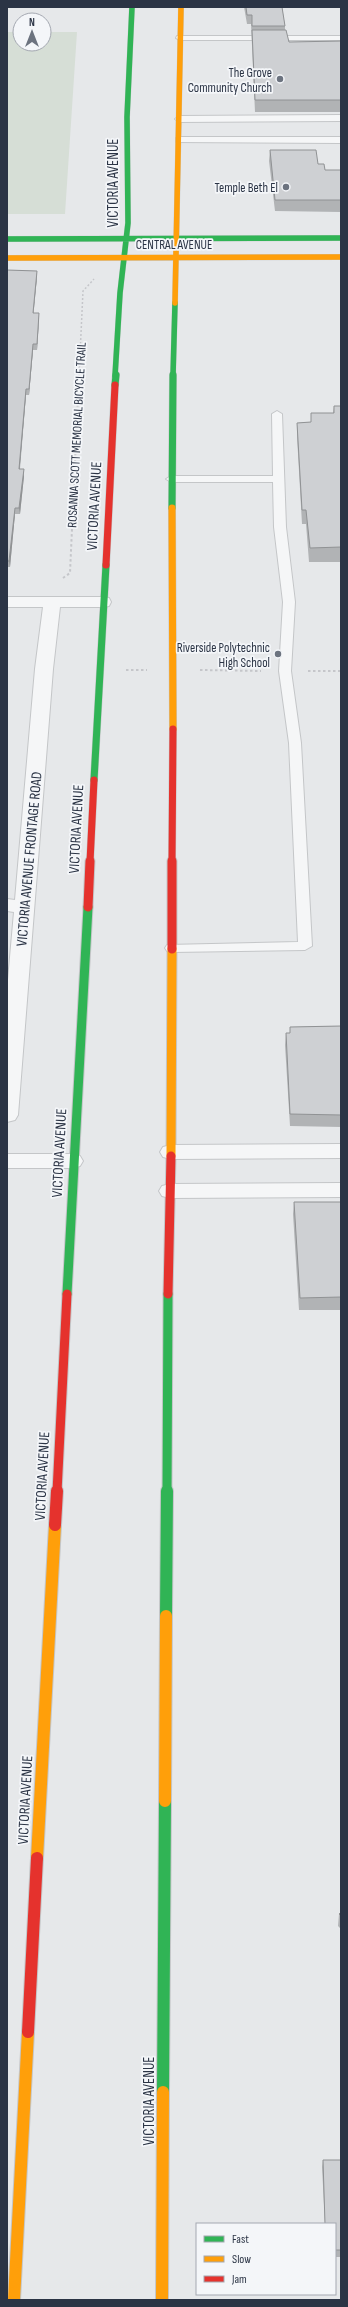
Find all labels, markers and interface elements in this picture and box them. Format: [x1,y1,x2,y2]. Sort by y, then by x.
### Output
north arrow [12,12,52,52]
text: N [29,16,35,29]
place label: The Grove Community Church [188,65,272,96]
marker: The Grove Community Church [275,74,285,84]
street label: VICTORIA AVENUE [104,138,123,228]
place label: Temple Beth El [215,180,278,196]
marker: Temple Beth El [281,182,291,192]
street label: CENTRAL AVENUE [136,237,212,253]
street label: ROSANNA SCOTT MEMORIAL BICYCLE TRAIL [64,342,90,528]
street label: VICTORIA AVENUE [83,461,106,551]
place label: Riverside Polytechnic High School [177,640,270,671]
marker: Riverside Polytechnic High School [273,649,283,659]
street label: VICTORIA AVENUE FRONTAGE ROAD [12,771,47,947]
street label: VICTORIA AVENUE [65,784,88,874]
street label: VICTORIA AVENUE [48,1108,71,1198]
street label: VICTORIA AVENUE [31,1431,54,1521]
street label: VICTORIA AVENUE [14,1755,37,1845]
street label: VICTORIA AVENUE [140,2056,159,2146]
legend [196,2223,336,2295]
text: Fast [232,2232,249,2247]
text: Slow [232,2252,251,2267]
text: Jam [231,2272,247,2287]

